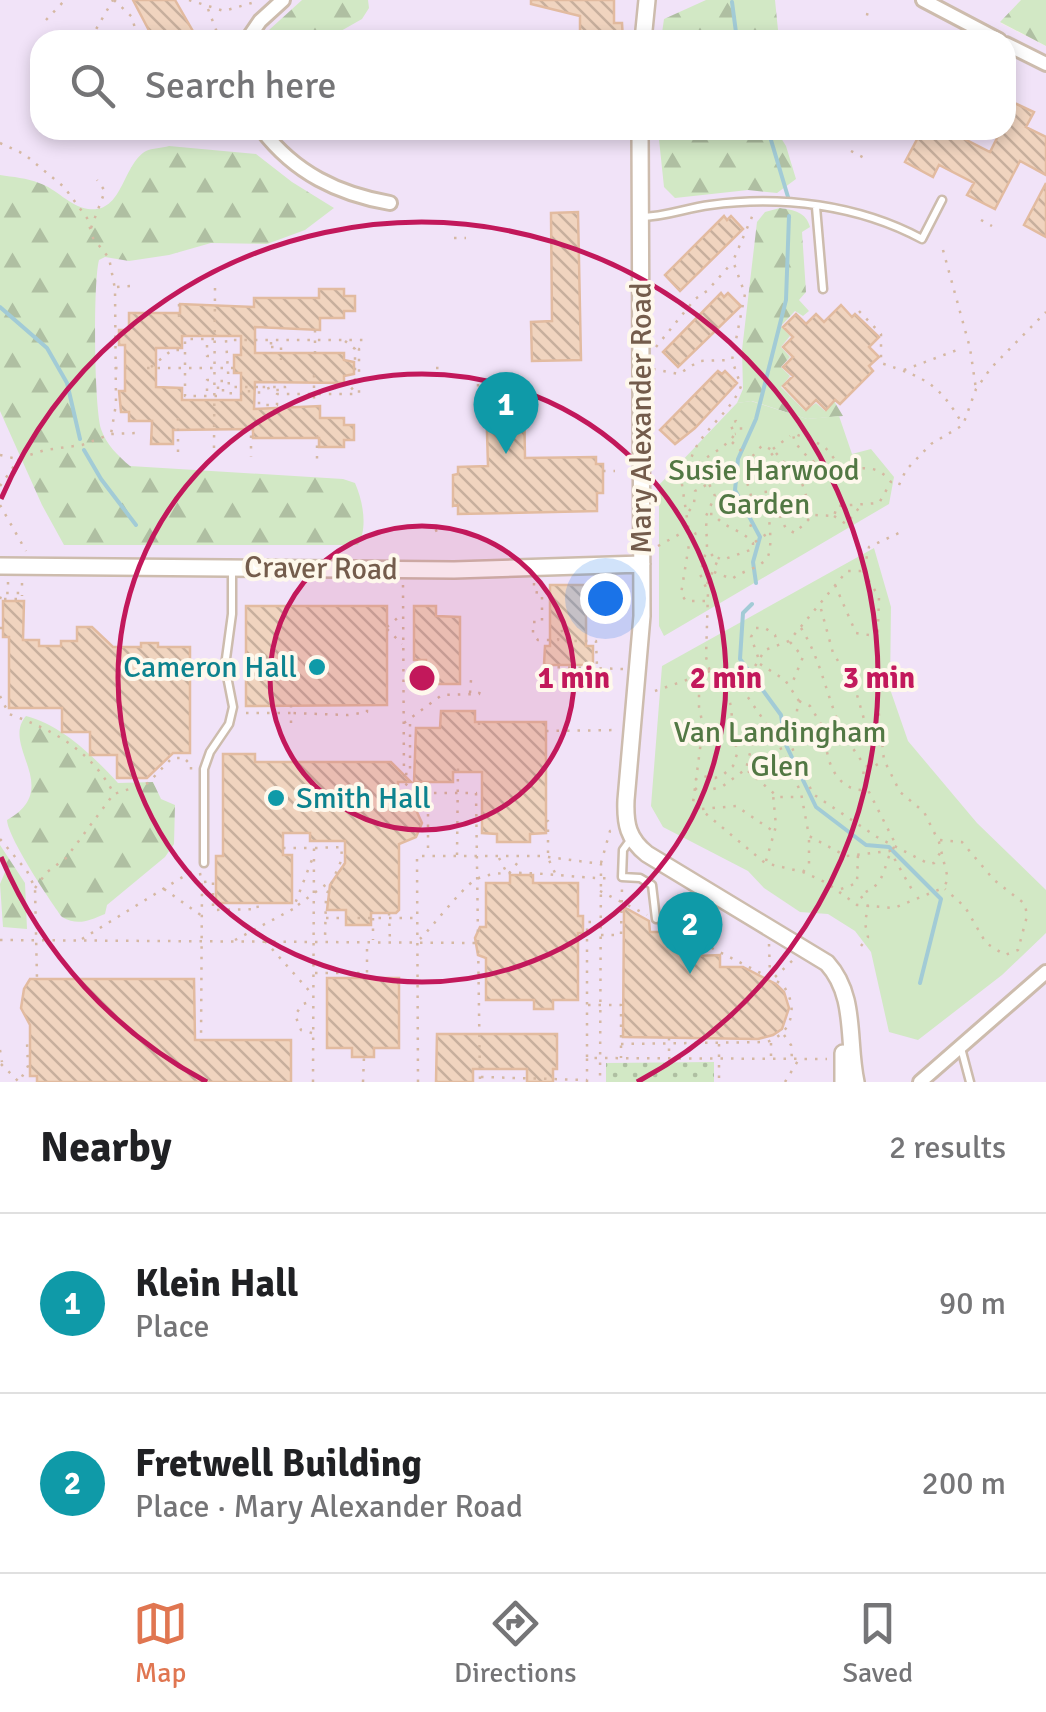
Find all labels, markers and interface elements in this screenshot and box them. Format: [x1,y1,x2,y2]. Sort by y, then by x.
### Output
search box [30,30,1016,140]
icon: search [65,58,120,113]
text: Search here [145,62,337,109]
street label: Mary Alexander Road [623,282,660,554]
pin: 1 [474,372,538,454]
park label: Susie Harwood Garden [668,452,860,523]
street label: Craver Road [244,549,398,588]
your location [580,573,631,624]
place label: Cameron Hall [123,649,297,686]
marker: Cameron Hall [306,656,328,678]
centre of rings [404,660,440,696]
text: 1 min [538,660,610,697]
text: 2 min [690,660,762,697]
text: 3 min [843,660,915,697]
park label: Van Landingham Glen [674,714,886,785]
place label: Smith Hall [296,780,431,817]
marker: Smith Hall [265,787,287,809]
pin: 2 [658,892,722,974]
text: Nearby [40,1122,172,1173]
text: 2 results [889,1128,1006,1167]
text: Klein Hall [135,1260,298,1307]
text: 1 [64,1284,81,1323]
text: 90 m [939,1284,1006,1323]
text: Place [135,1307,210,1346]
text: Fretwell Building [135,1440,422,1487]
text: 2 [64,1464,81,1503]
text: 200 m [922,1464,1006,1503]
text: Place · Mary Alexander Road [135,1487,523,1526]
tab: Map [133,1596,188,1690]
tab: Directions [454,1596,576,1690]
tab: Saved [842,1596,913,1690]

